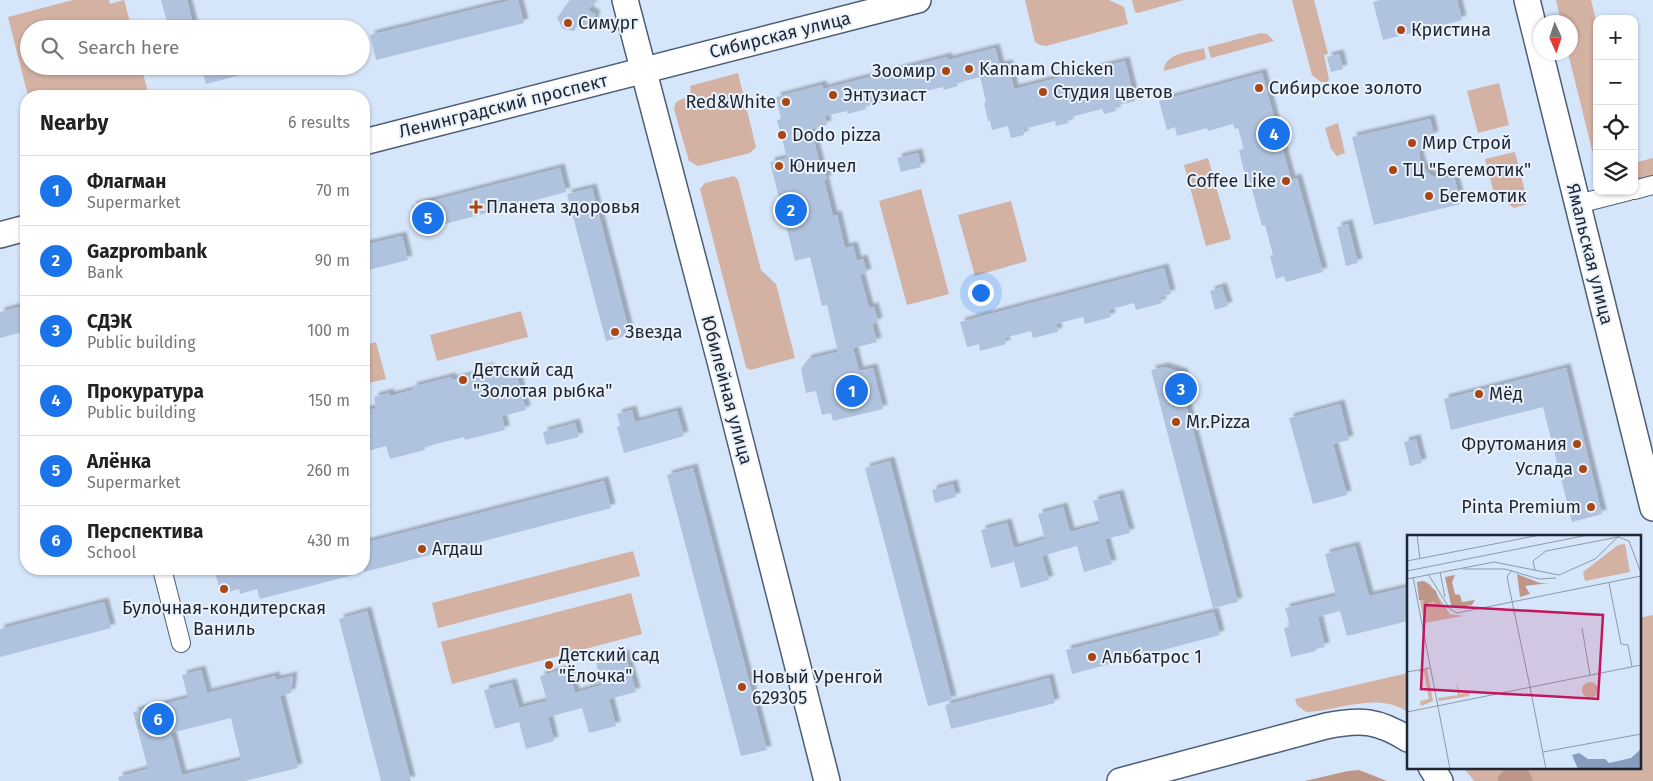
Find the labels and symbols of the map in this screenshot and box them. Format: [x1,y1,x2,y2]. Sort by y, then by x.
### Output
street label: Сибирская улица [707,7,853,63]
place label: Симург [578,12,638,34]
north arrow [1533,15,1578,60]
marker: Симург [562,17,574,29]
place label: Кристина [1411,19,1491,41]
marker: Кристина [1395,24,1407,36]
place label: Kannam Chicken [979,58,1114,80]
place label: Зоомир [872,60,936,82]
marker: Kannam Chicken [963,63,975,75]
marker: Зоомир [940,65,952,77]
street label: Ленинградский проспект [396,69,611,143]
place label: Сибирское золото [1269,77,1422,99]
place label: Студия цветов [1053,81,1173,103]
marker: Сибирское золото [1253,82,1265,94]
place label: Энтузиаст [843,84,927,106]
marker: Студия цветов [1037,86,1049,98]
marker: Энтузиаст [827,89,839,101]
place label: Red&White [685,91,776,113]
marker: Red&White [780,96,792,108]
pin: 4 [1258,115,1290,153]
place label: Dodo pizza [792,124,881,146]
marker: Dodo pizza [776,129,788,141]
place label: Мир Строй [1422,132,1512,154]
marker: Мир Строй [1406,137,1418,149]
place label: Юничел [789,155,857,177]
place label: ТЦ "Бегемотик" [1403,159,1531,181]
marker: Юничел [773,160,785,172]
marker: ТЦ "Бегемотик" [1387,164,1399,176]
place label: Coffee Like [1187,170,1276,192]
marker: Coffee Like [1280,175,1292,187]
street label: Ямальская улица [1562,181,1618,327]
place label: Бегемотик [1439,185,1527,207]
marker: Бегемотик [1423,190,1435,202]
pin: 2 [775,191,807,229]
place label: Планета здоровья [486,196,640,218]
pin: 5 [412,199,444,237]
marker: Планета здоровья [470,201,482,213]
your location [968,280,994,306]
street label: Юбилейная улица [696,313,758,467]
place label: Звезда [625,321,682,343]
marker: Звезда [609,326,621,338]
place label: Детский сад "Золотая рыбка" [472,359,612,402]
pin: 3 [1165,370,1197,408]
pin: 1 [836,372,868,410]
marker: Детский сад "Золотая рыбка" [457,374,469,386]
place label: Мёд [1489,383,1523,405]
marker: Мёд [1473,388,1485,400]
place label: Mr.Pizza [1186,411,1251,433]
marker: Mr.Pizza [1170,416,1182,428]
place label: Фрутомания [1461,433,1567,455]
marker: Фрутомания [1571,438,1583,450]
place label: Услада [1515,458,1573,480]
marker: Услада [1577,463,1589,475]
place label: Pinta Premium [1461,496,1581,518]
marker: Pinta Premium [1585,501,1597,513]
inset map [1407,535,1640,768]
place label: Агдаш [432,538,483,560]
marker: Агдаш [416,543,428,555]
marker: Булочная-кондитерская Ваниль [218,583,230,595]
place label: Булочная-кондитерская Ваниль [122,597,326,640]
place label: Детский сад "Ёлочка" [558,644,660,687]
place label: Альбатрос 1 [1102,646,1202,668]
marker: Альбатрос 1 [1086,651,1098,663]
marker: Детский сад "Ёлочка" [543,659,555,671]
place label: Новый Уренгой 629305 [752,666,883,709]
marker: Новый Уренгой 629305 [736,681,748,693]
pin: 6 [142,700,174,738]

